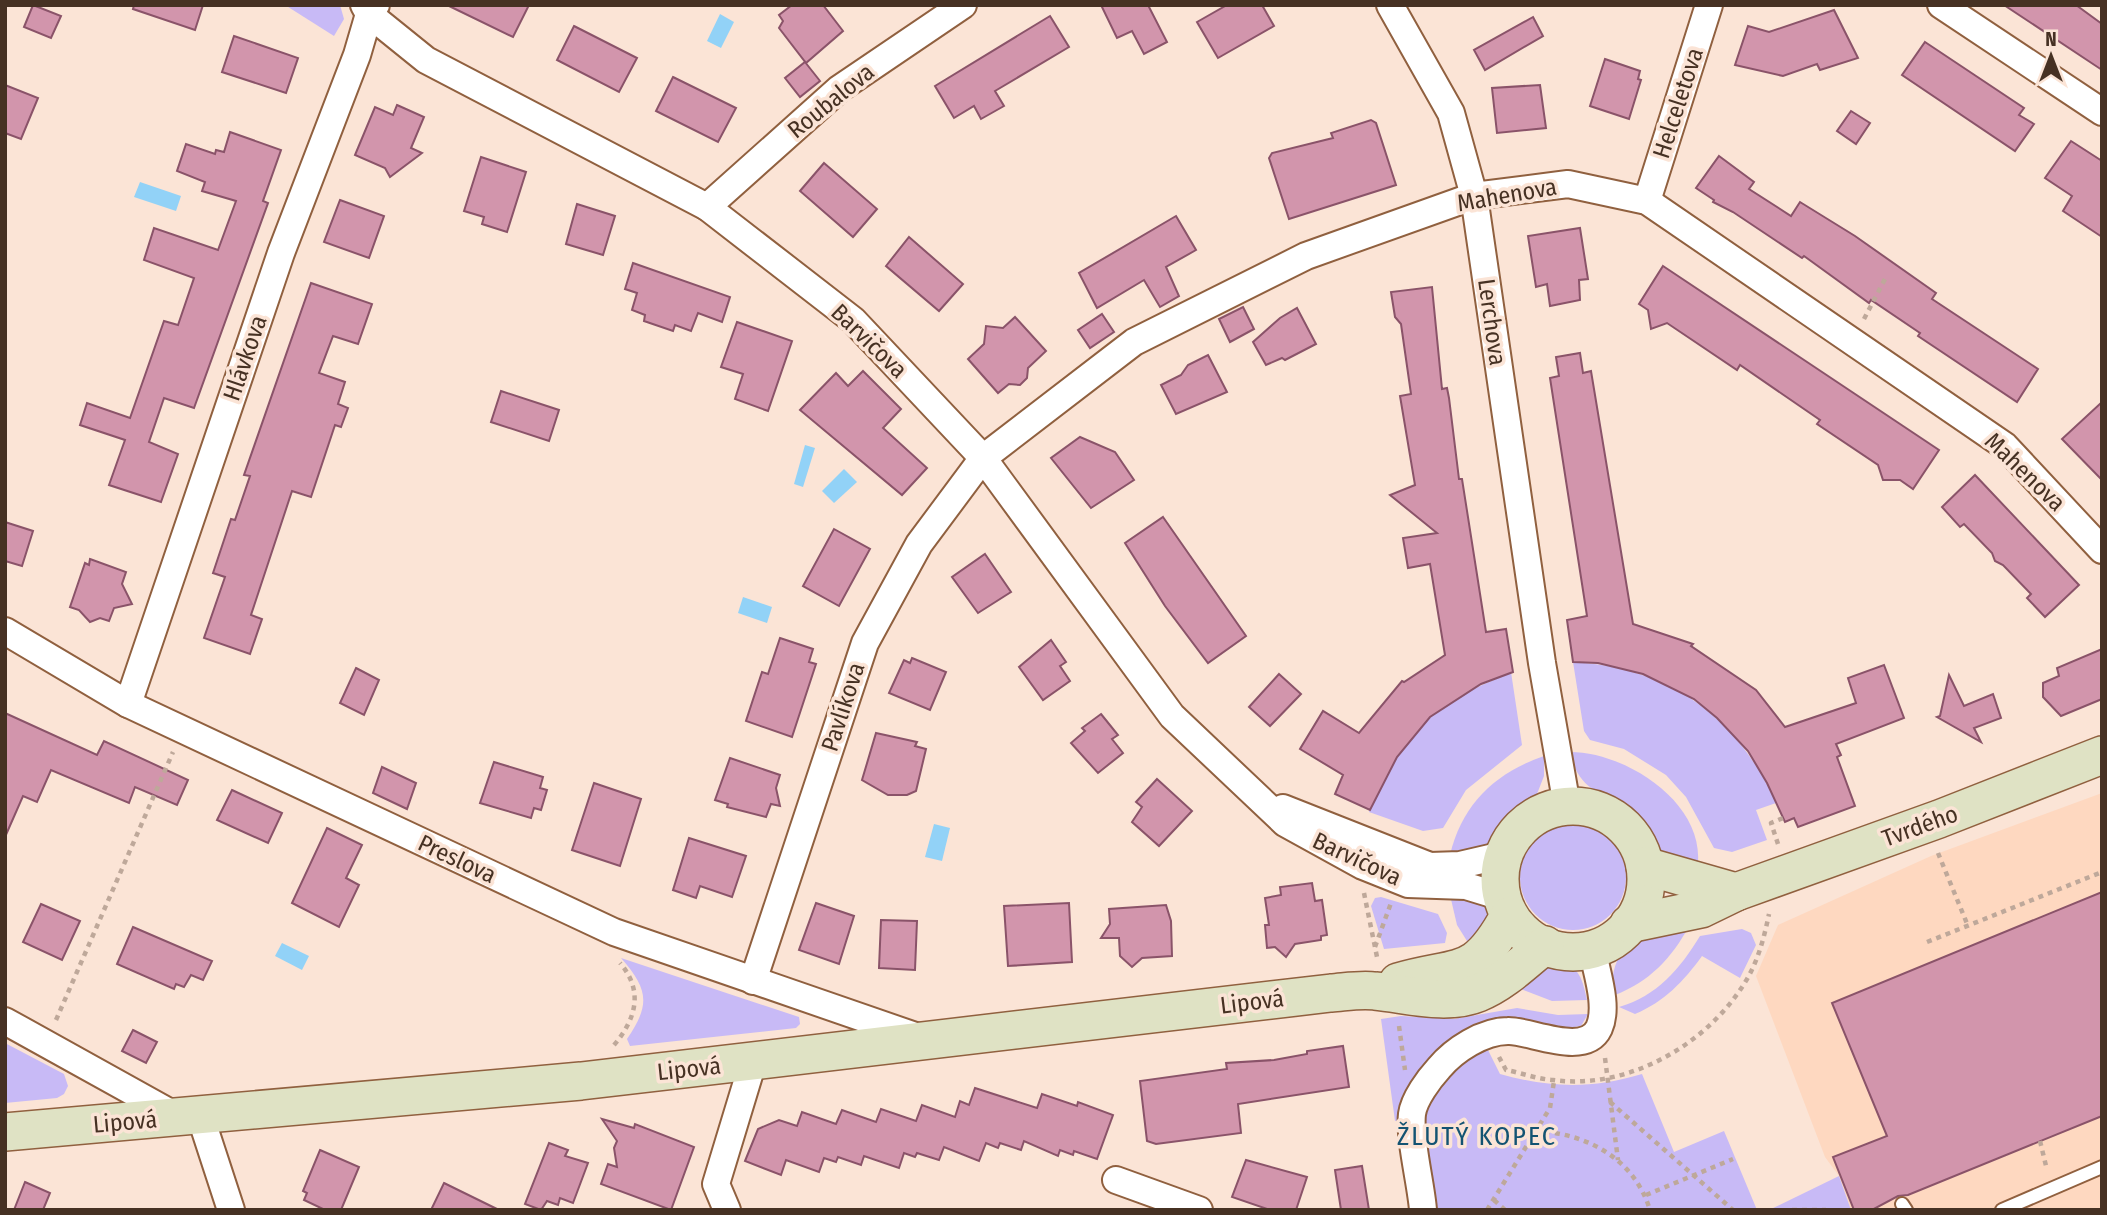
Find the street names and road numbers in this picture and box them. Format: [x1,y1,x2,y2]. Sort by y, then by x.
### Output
street label: Helceletova [1647,44,1709,162]
street label: Roubalova [782,58,880,144]
street label: Mahenova [1455,172,1559,218]
street label: Lerchova [1472,277,1512,367]
street label: Barvičova [825,298,913,384]
street label: Hlávkova [217,312,273,404]
street label: Mahenova [1979,427,2071,517]
street label: Pavlíkova [816,659,870,755]
street label: Tvrdého [1878,799,1962,853]
street label: Barvičova [1308,826,1406,892]
street label: Preslova [414,829,500,889]
street label: Lipová [1218,984,1286,1020]
street label: Lipová [656,1052,722,1086]
street label: Lipová [92,1105,158,1139]

